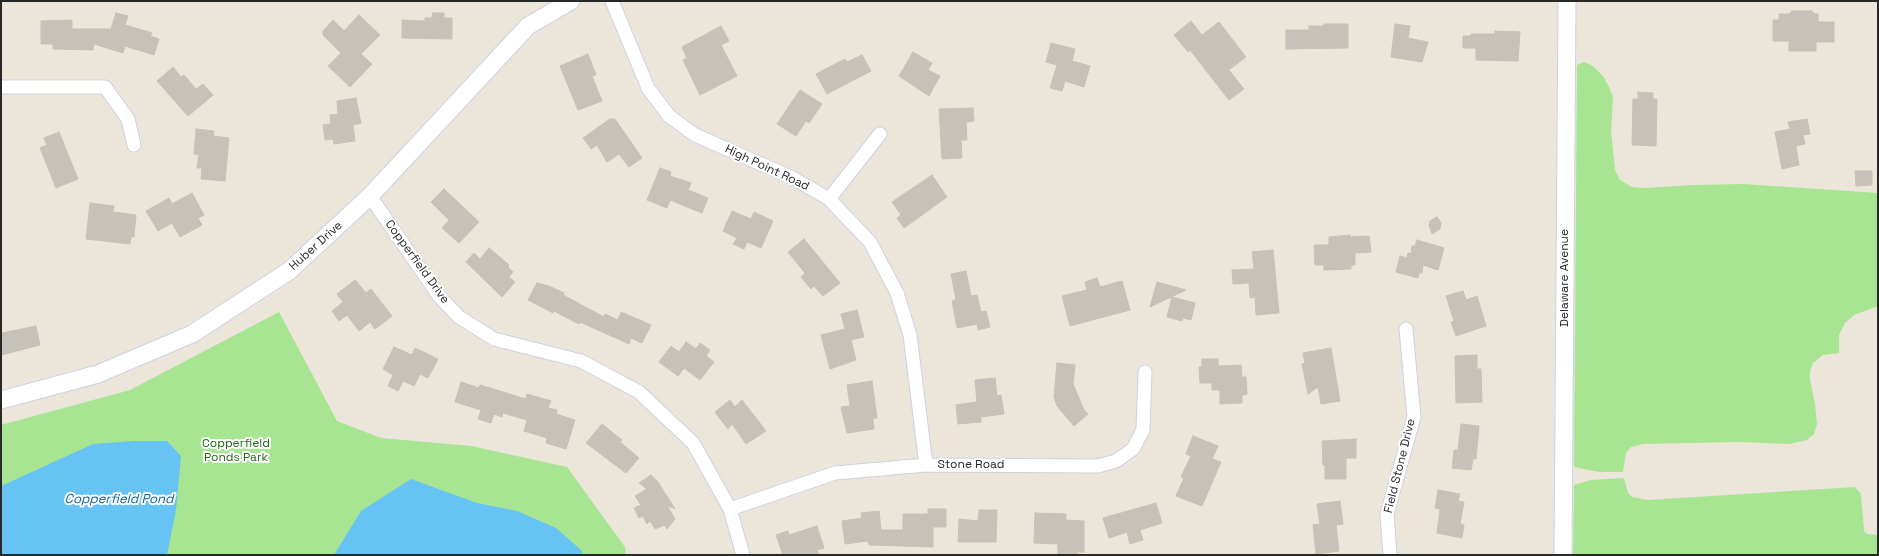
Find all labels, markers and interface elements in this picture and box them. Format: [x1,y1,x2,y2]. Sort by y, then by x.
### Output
street label: High Point Road [722,142,812,194]
street label: Copperfield Drive [382,217,452,307]
street label: Huber Drive [287,218,345,274]
street label: Delaware Avenue [1558,229,1572,327]
street label: Field Stone Drive [1381,417,1419,515]
park label: Copperfield Ponds Park [202,437,270,465]
street label: Stone Road [937,458,1005,472]
water label: Copperfield Pond [65,491,173,507]

